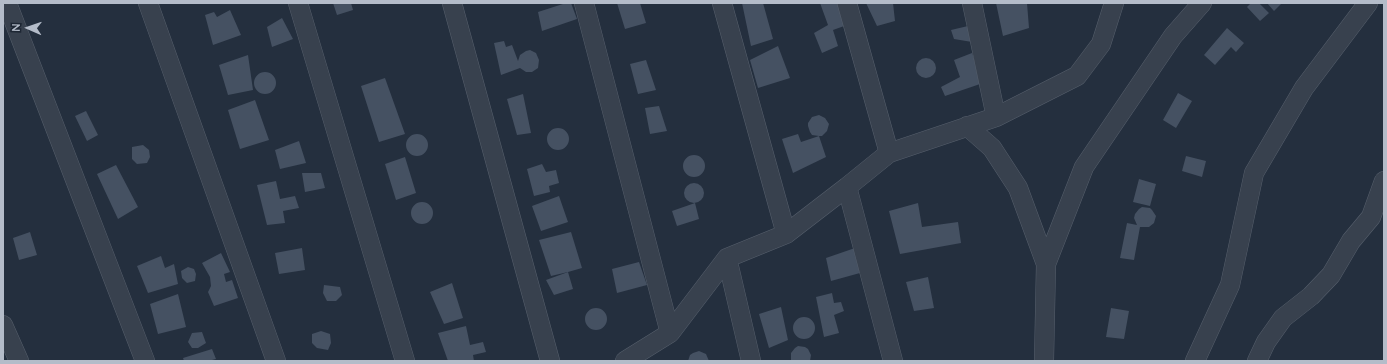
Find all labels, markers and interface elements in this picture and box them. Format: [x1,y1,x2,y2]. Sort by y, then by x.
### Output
north arrow [8,8,48,48]
text: N [9,23,22,32]

